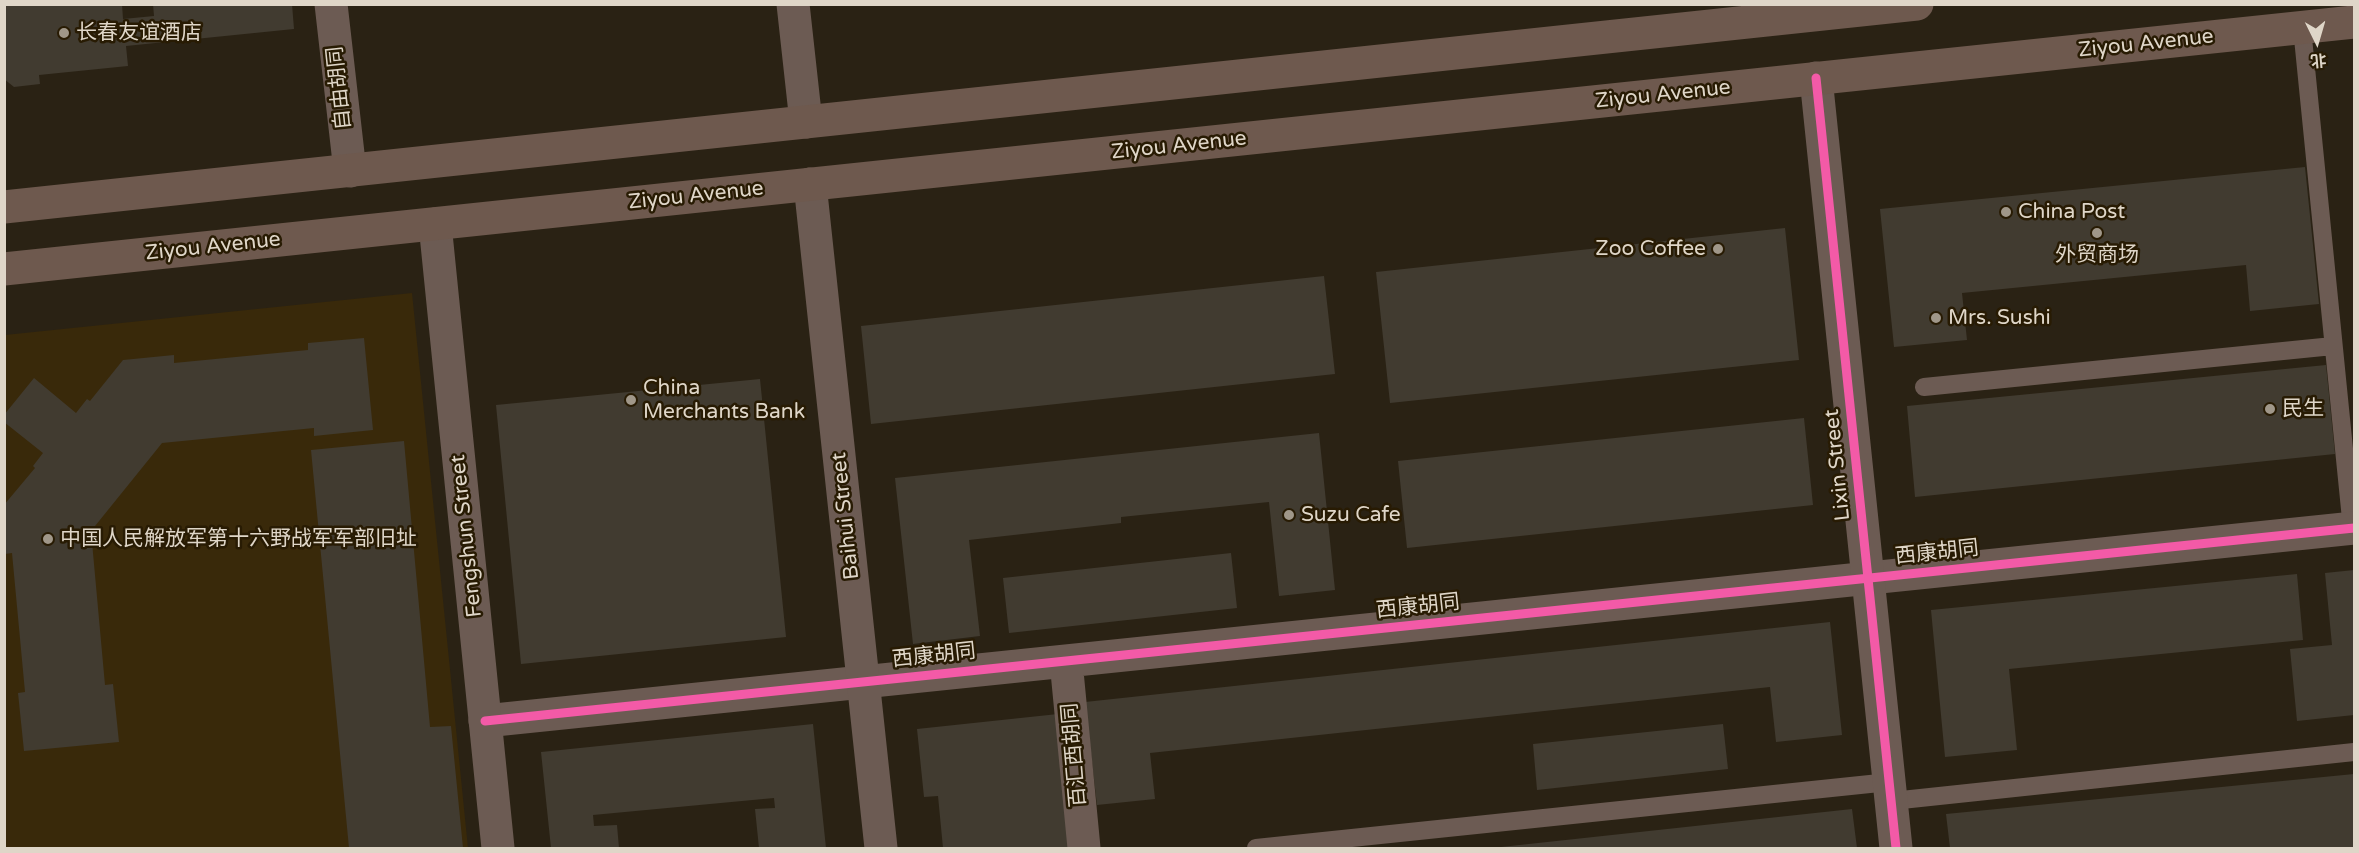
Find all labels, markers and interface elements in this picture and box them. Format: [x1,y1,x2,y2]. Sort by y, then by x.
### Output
north arrow [2287,12,2347,72]
place label: 长春友谊酒店 [76,20,202,46]
street label: Ziyou Avenue [2077,24,2215,64]
marker: 长春友谊酒店 [57,26,71,40]
street label: 自由胡同 [323,45,357,131]
text: 北 [2310,49,2327,71]
street label: Ziyou Avenue [1594,75,1732,115]
street label: Ziyou Avenue [1110,126,1248,166]
street label: Ziyou Avenue [627,176,765,216]
place label: China Post [2018,199,2125,225]
marker: China Post [1999,205,2013,219]
marker: 外贸商场 [2090,226,2104,240]
street label: Ziyou Avenue [144,227,282,267]
place label: Zoo Coffee [1595,236,1706,262]
marker: Zoo Coffee [1711,242,1725,256]
place label: 外贸商场 [2055,242,2139,268]
place label: Mrs. Sushi [1948,305,2051,331]
marker: Mrs. Sushi [1929,311,1943,325]
place label: China Merchants Bank [643,375,805,425]
marker: China Merchants Bank [624,393,638,407]
place label: 民生 [2282,396,2324,422]
marker: 民生 [2263,402,2277,416]
street label: Lixin Street [1820,408,1856,522]
street label: Baihui Street [827,451,865,581]
street label: Fengshun Street [446,453,488,619]
place label: Suzu Cafe [1301,502,1401,528]
marker: Suzu Cafe [1282,508,1296,522]
place label: 中国人民解放军第十六野战军军部旧址 [60,526,417,552]
marker: 中国人民解放军第十六野战军军部旧址 [41,532,55,546]
street label: 西康胡同 [1894,536,1980,570]
street label: 西康胡同 [1375,590,1461,624]
street label: 西康胡同 [891,639,977,673]
street label: 百汇西胡同 [1058,702,1092,808]

